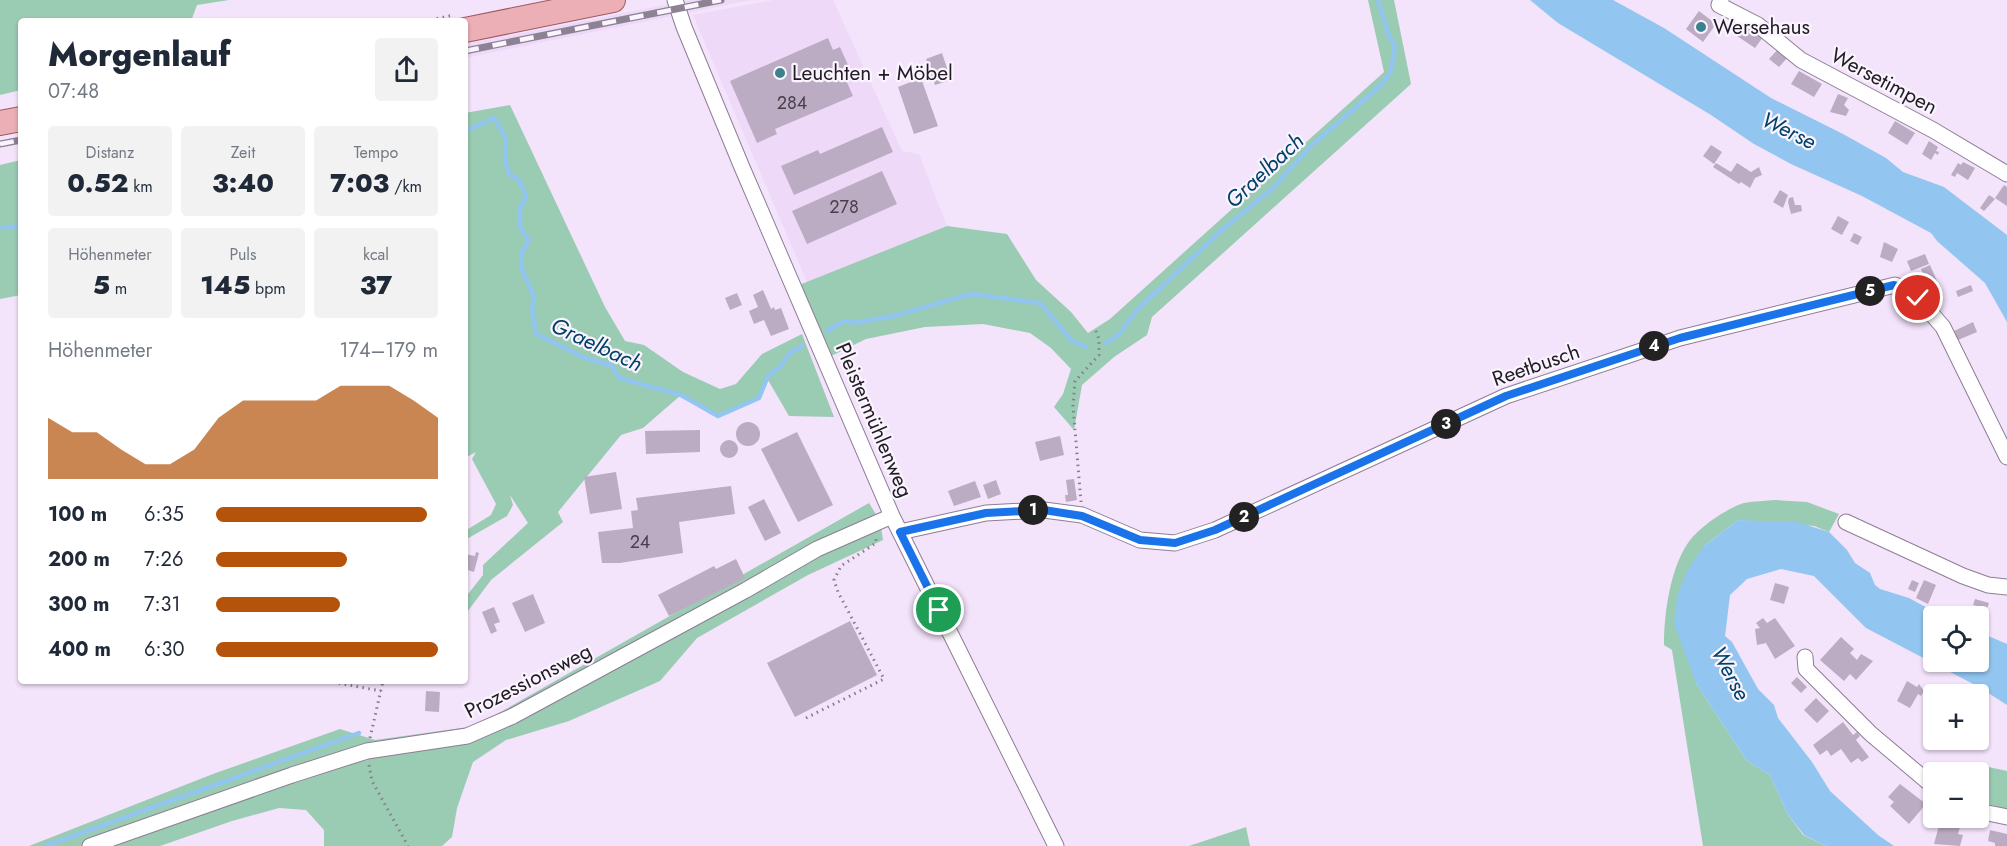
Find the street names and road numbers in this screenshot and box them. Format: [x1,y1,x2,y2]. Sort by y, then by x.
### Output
street label: Wersetimpen [1825,40,1943,122]
street label: Reetbusch [1488,336,1584,394]
street label: Pleistermühlenweg [828,338,920,502]
street label: Prozessionsweg [459,636,597,726]

